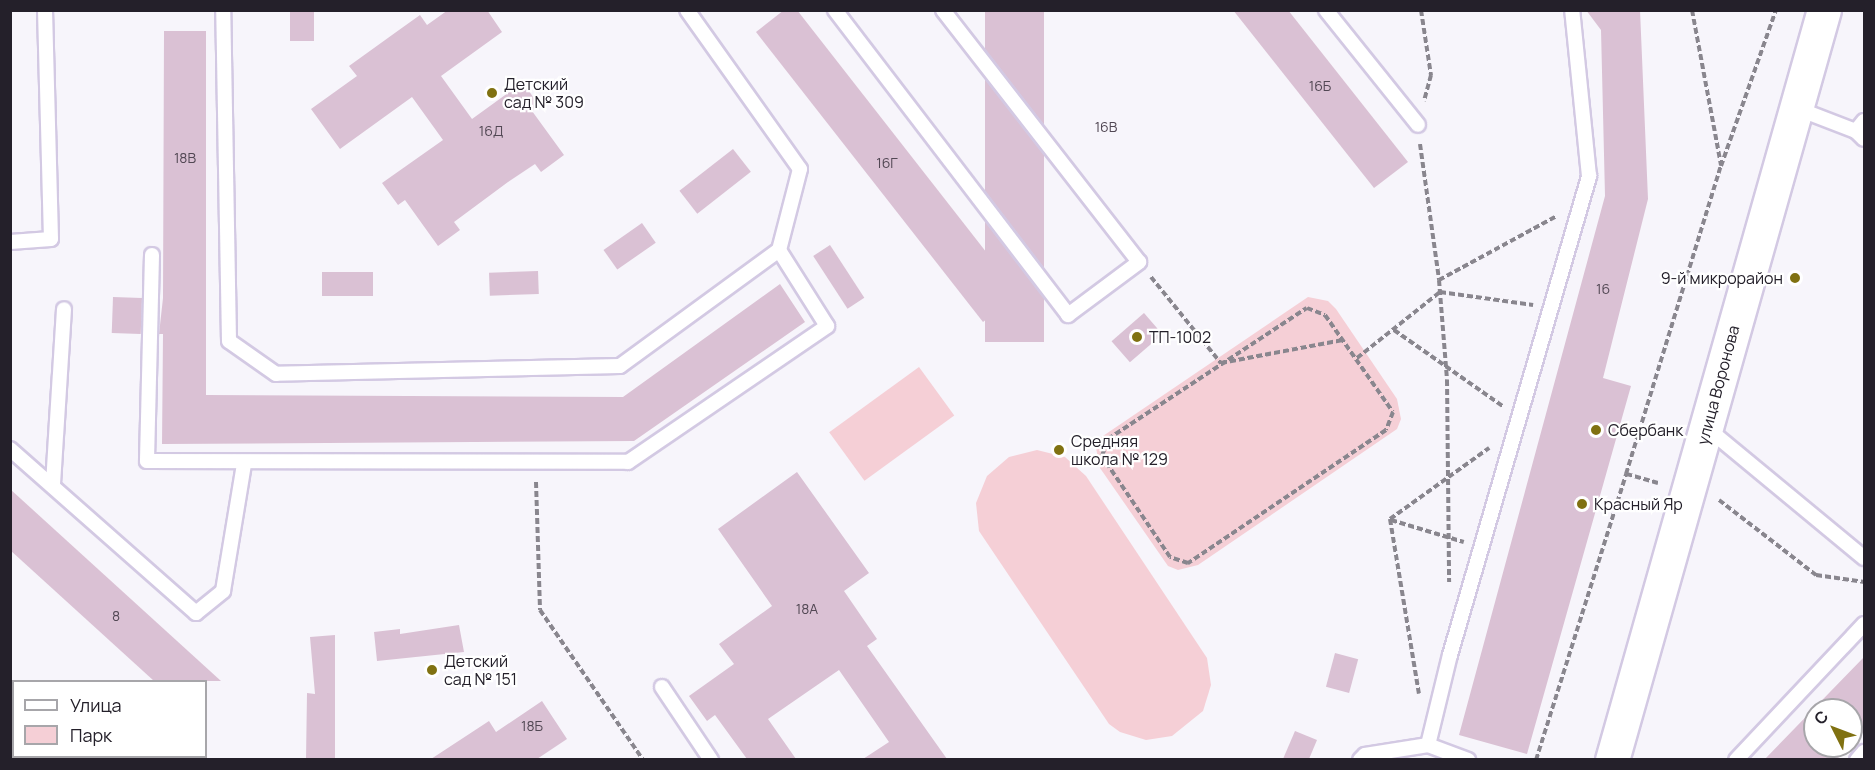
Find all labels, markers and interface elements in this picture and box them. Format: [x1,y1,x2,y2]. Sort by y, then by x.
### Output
place label: Детский сад № 309 [504,74,584,112]
house number: 16Б [1309,78,1331,94]
marker: Детский сад № 309 [485,86,499,100]
house number: 16В [1095,119,1117,135]
house number: 16Д [479,123,503,139]
house number: 18В [174,150,196,166]
house number: 16Г [876,155,898,171]
place label: 9-й микрорайон [1661,268,1783,288]
marker: 9-й микрорайон [1788,271,1802,285]
house number: 16 [1596,281,1610,297]
street label: улица Воронова [1693,323,1743,447]
place label: ТП-1002 [1149,327,1211,347]
marker: ТП-1002 [1130,330,1144,344]
place label: Сбербанк [1608,420,1683,440]
marker: Сбербанк [1589,423,1603,437]
place label: Средняя школа № 129 [1071,431,1168,469]
marker: Средняя школа № 129 [1052,443,1066,457]
place label: Красный Яр [1594,494,1683,514]
marker: Красный Яр [1575,497,1589,511]
house number: 18А [796,601,818,617]
house number: 8 [112,608,120,624]
place label: Детский сад № 151 [444,651,517,689]
marker: Детский сад № 151 [425,663,439,677]
legend [12,680,207,758]
text: Улица [70,693,122,717]
north arrow [1803,698,1863,758]
text: С [1809,706,1833,729]
house number: 18Б [521,718,543,734]
text: Парк [70,723,112,747]

